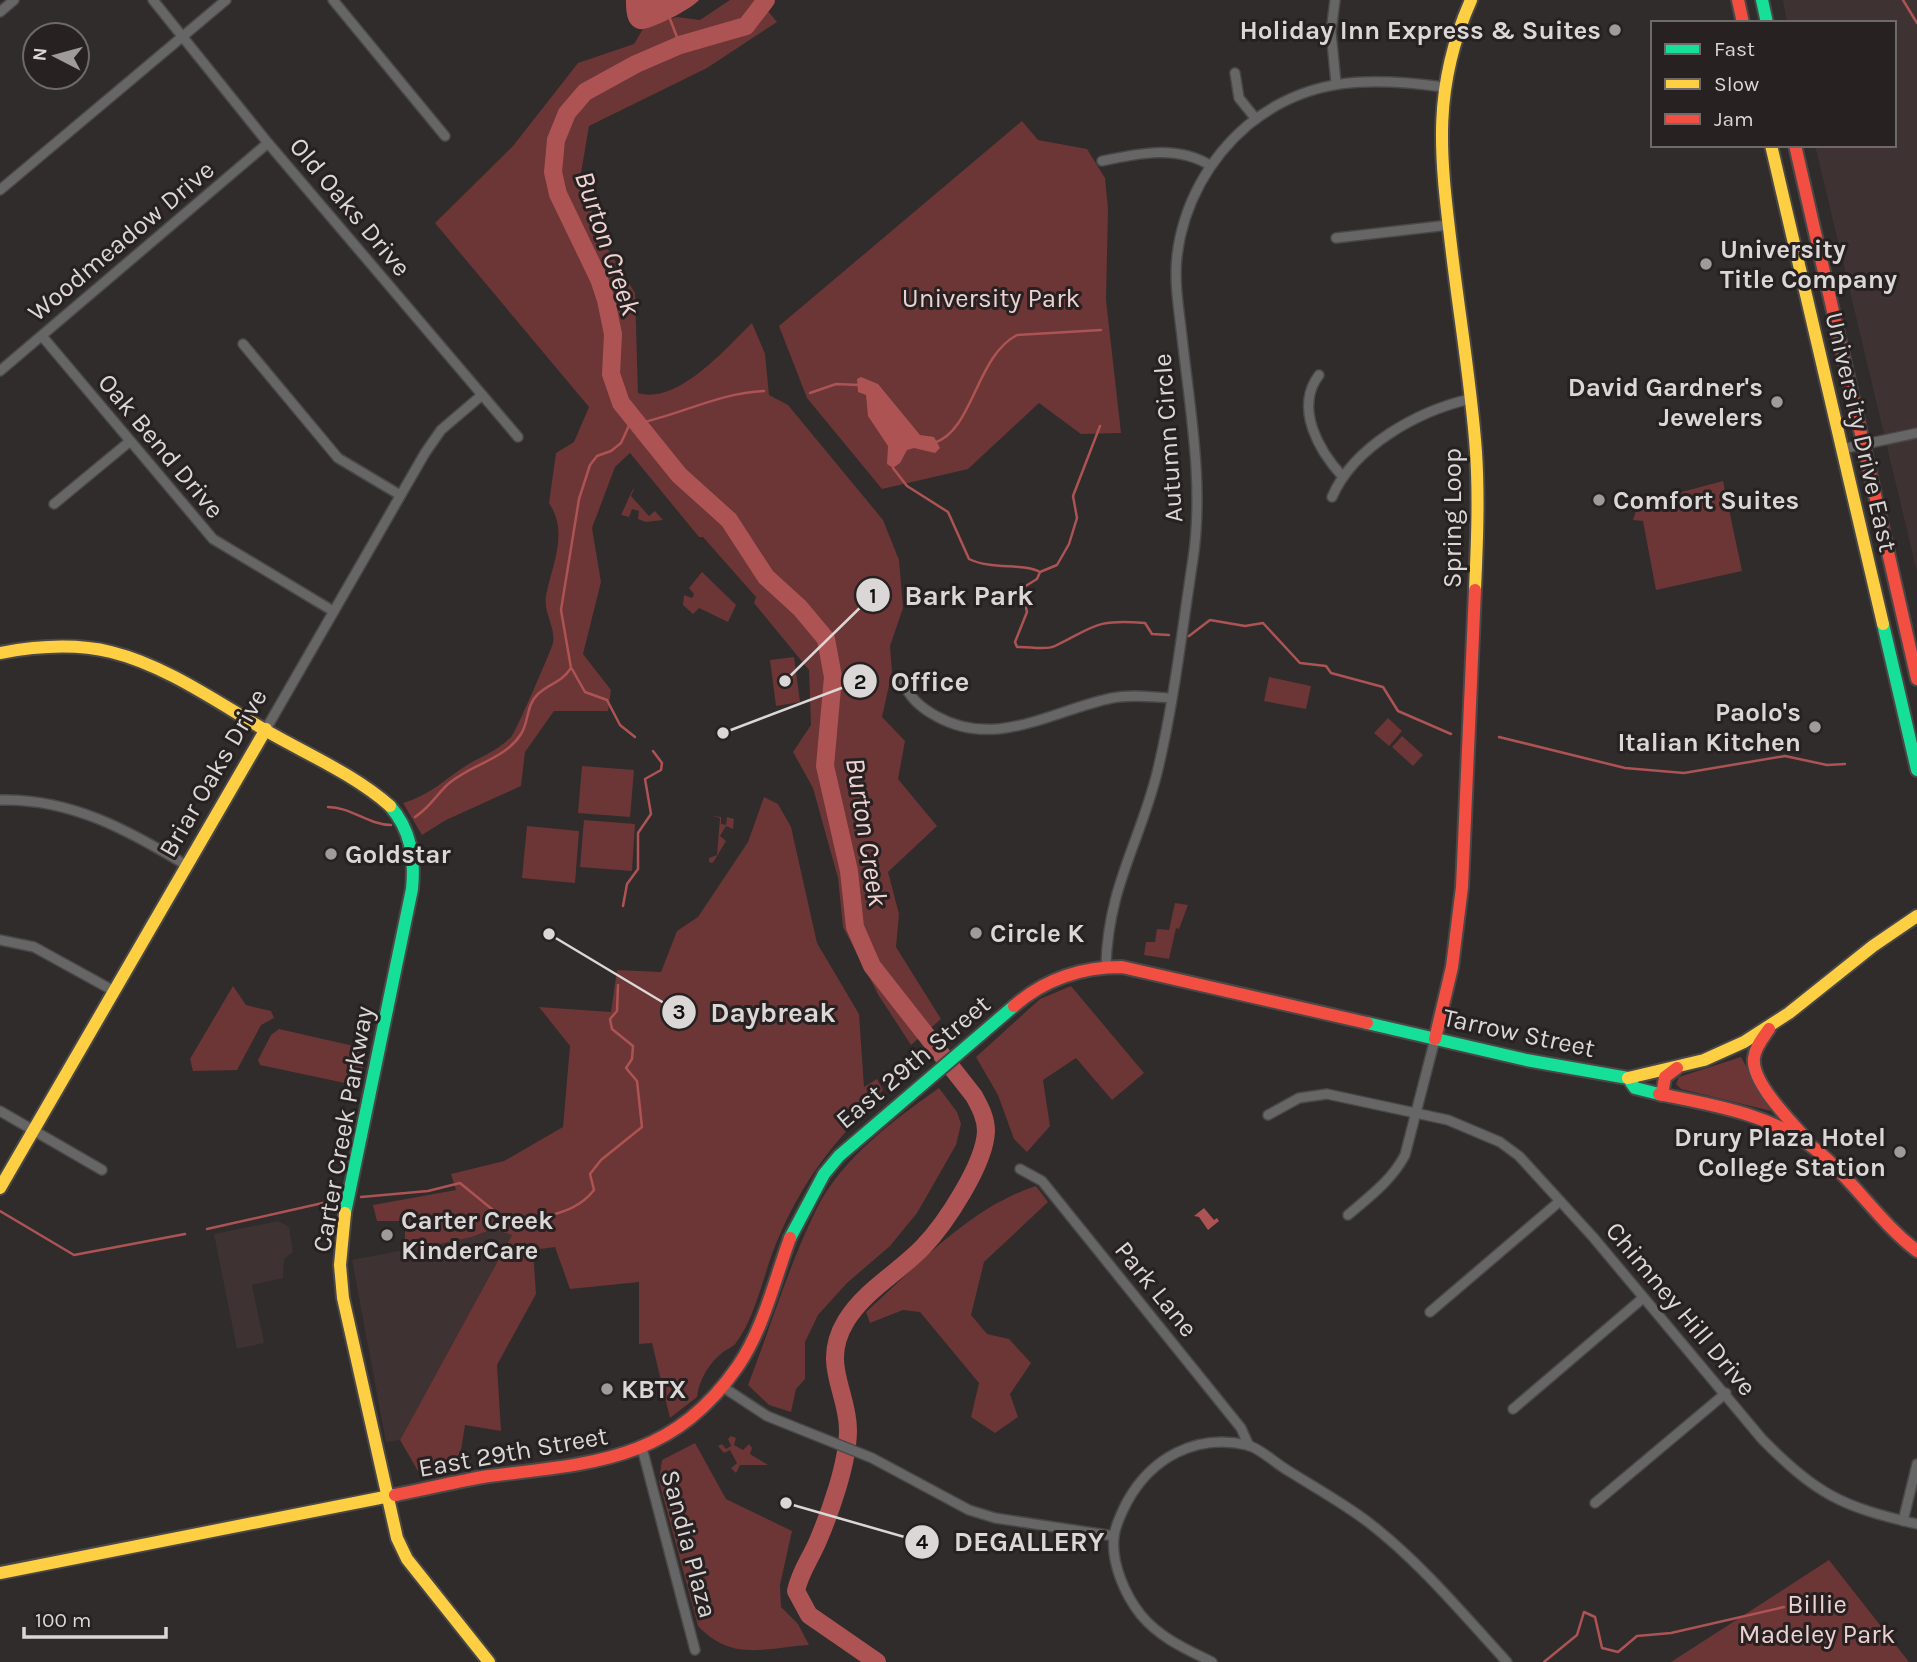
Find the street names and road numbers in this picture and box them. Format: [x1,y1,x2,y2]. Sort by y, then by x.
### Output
street label: Old Oaks Drive [283,131,417,283]
street label: Woodmeadow Drive [22,154,220,328]
street label: University Drive East [1818,309,1904,555]
street label: Autumn Circle [1147,352,1189,524]
street label: Oak Bend Drive [91,367,231,525]
street label: Spring Loop [1437,448,1468,588]
street label: Briar Oaks Drive [152,683,274,863]
street label: East 29th Street [830,988,997,1135]
street label: Tarrow Street [1440,1002,1598,1064]
street label: Carter Creek Parkway [306,1004,380,1254]
street label: Chimney Hill Drive [1599,1216,1763,1402]
street label: Park Lane [1108,1235,1204,1343]
street label: East 29th Street [416,1420,610,1484]
street label: Sandia Plaza [654,1467,724,1621]

